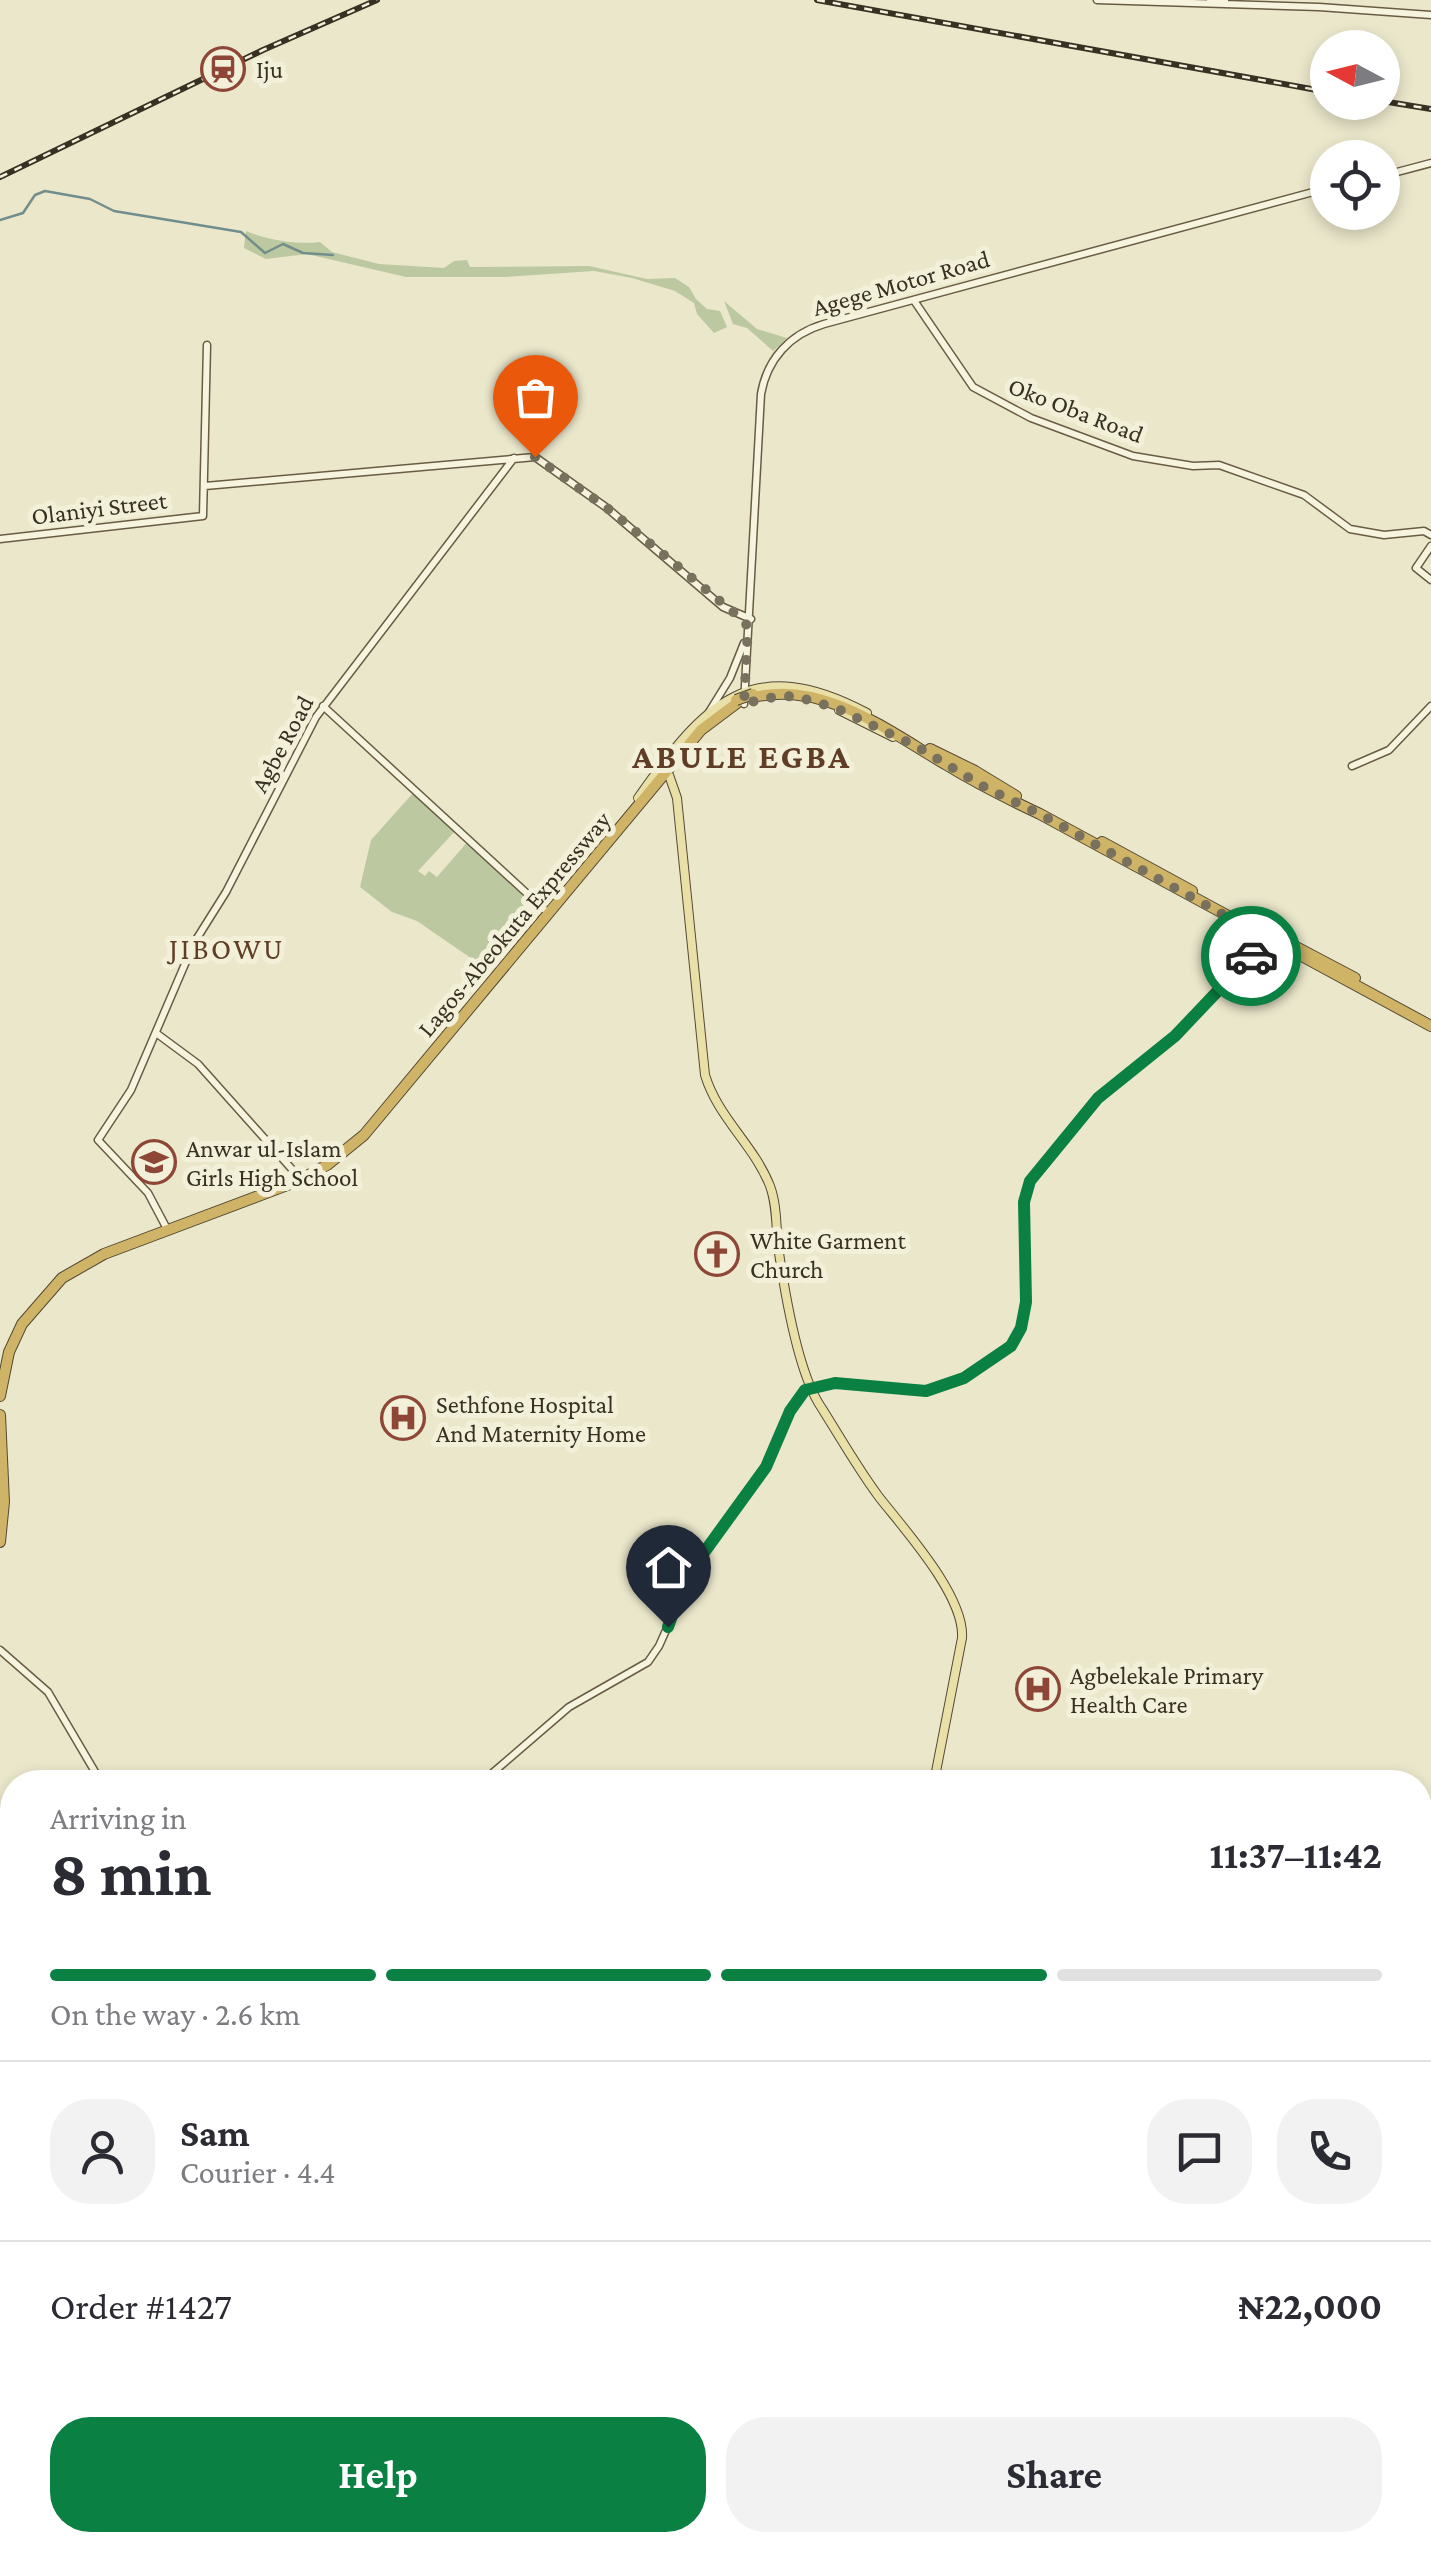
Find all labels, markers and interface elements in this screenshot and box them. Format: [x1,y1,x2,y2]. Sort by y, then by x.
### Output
north arrow [1310,30,1400,120]
map controls [1310,30,1400,230]
station icon: Iju [200,46,246,92]
place label: Iju [256,56,283,84]
button: locate [1310,140,1400,230]
street label: Agege Motor Road [810,245,993,322]
pin [493,355,578,458]
icon: bag [508,370,563,425]
street label: Oko Oba Road [1005,372,1147,448]
street label: Olaniyi Street [30,486,169,531]
street label: Agbe Road [245,691,320,797]
district label: ABULE EGBA [631,737,852,776]
street label: Lagos-Abeokuta Expressway [412,806,617,1043]
courier [1201,906,1301,1006]
icon: car [1224,929,1279,984]
district label: JIBOWU [166,932,285,965]
place label: Anwar ul-Islam Girls High School [186,1135,358,1192]
school or university icon: Anwar ul-Islam Girls High School [131,1139,177,1185]
place label: White Garment Church [750,1227,907,1283]
church icon: White Garment Church [694,1231,740,1277]
place label: Sethfone Hospital And Maternity Home [436,1391,646,1448]
hospital icon: Sethfone Hospital And Maternity Home [380,1395,426,1441]
pin [626,1525,711,1628]
icon: home [641,1540,696,1595]
place label: Agbelekale Primary Health Care [1070,1662,1264,1718]
hospital icon: Agbelekale Primary Health Care [1015,1666,1061,1712]
text: Arriving in [50,1800,187,1836]
text: 11:37–11:42 [1210,1834,1382,1876]
text: 8 min [50,1837,212,1909]
text: On the way · 2.6 km [50,1996,300,2032]
button: person [50,2099,155,2204]
button: chat [1147,2099,1252,2204]
button: phone [1277,2099,1382,2204]
text: Sam [180,2112,250,2154]
text: Courier · 4.4 [180,2154,336,2190]
text: Order #1427 [50,2285,232,2327]
text: ₦22,000 [1238,2285,1382,2327]
button: Help [50,2417,706,2532]
button: Share [726,2417,1382,2532]

